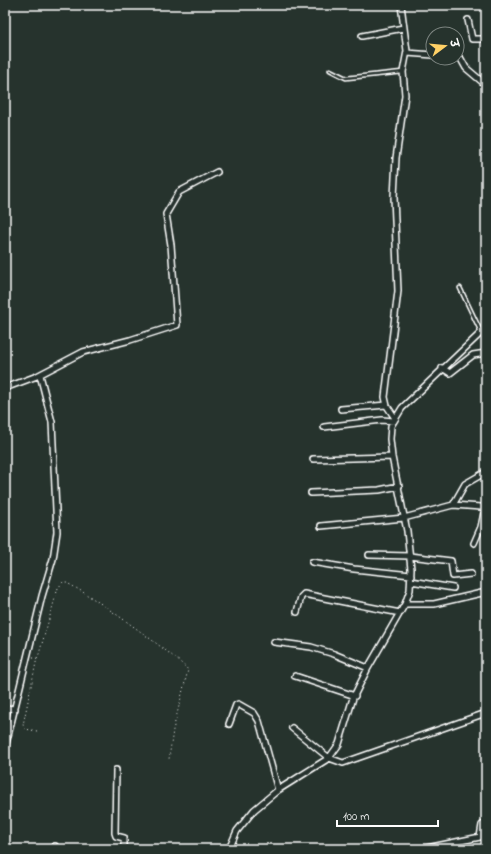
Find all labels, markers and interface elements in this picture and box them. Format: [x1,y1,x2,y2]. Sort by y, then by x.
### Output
north arrow [425,26,465,66]
text: उ [445,37,463,51]
scale bar [337,802,438,828]
text: 100 m [343,808,370,826]

